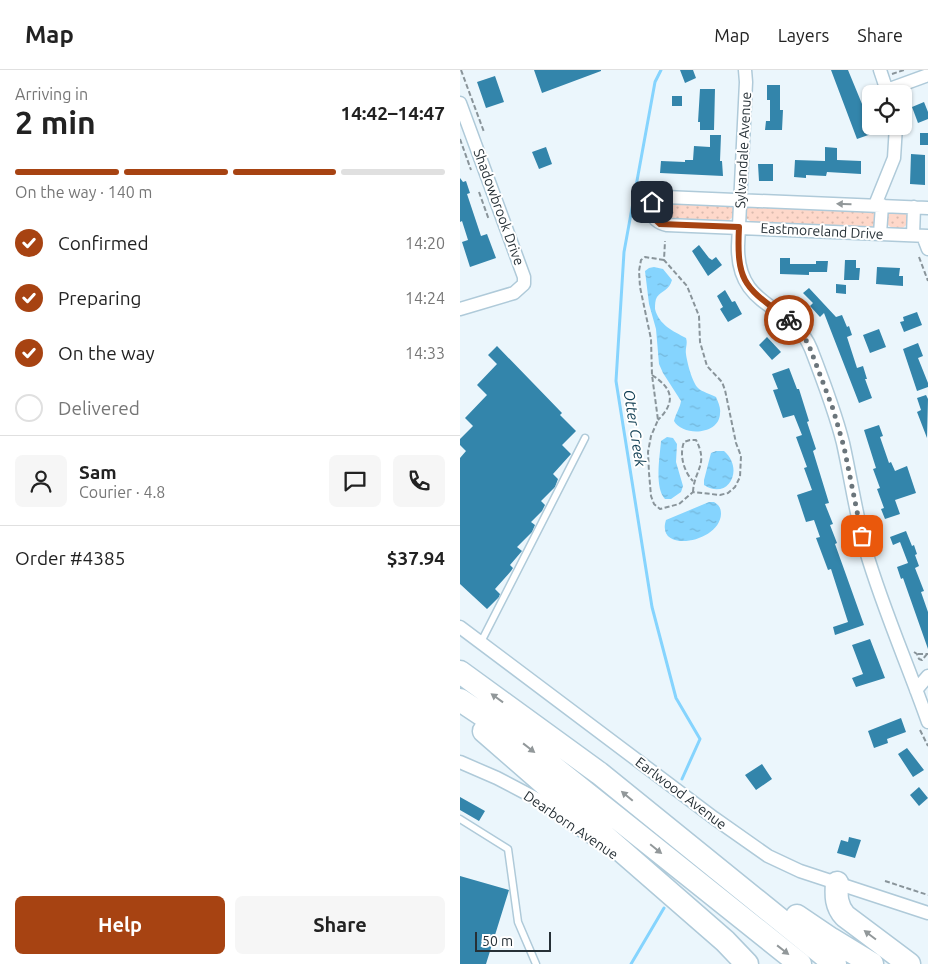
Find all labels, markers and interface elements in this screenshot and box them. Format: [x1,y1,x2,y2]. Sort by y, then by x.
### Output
text: Map [25,21,74,48]
text: Map [714,25,750,45]
text: Layers [778,25,829,45]
text: Share [857,25,903,45]
text: Arriving in [15,85,88,103]
map controls [862,85,912,135]
button: locate [862,85,912,135]
street label: Sylvandale Avenue [732,91,754,209]
text: 14:42–14:47 [340,102,445,124]
text: 2 min [15,104,96,140]
street label: Shadowbrook Drive [470,146,528,268]
pin [631,181,673,223]
text: On the way · 140 m [15,183,152,201]
icon: home [638,188,666,216]
one-way arrow [836,199,852,207]
street label: Eastmoreland Drive [760,220,884,242]
icon: check [15,229,43,257]
text: Confirmed [58,232,149,254]
text: 14:20 [405,234,445,252]
icon: check [15,284,43,312]
text: Preparing [58,287,142,309]
text: 14:24 [405,289,445,307]
courier [764,295,814,345]
icon: bike [775,306,803,334]
icon: check [15,339,43,367]
text: On the way [58,342,155,364]
text: 14:33 [405,344,445,362]
water label: Otter Creek [621,388,650,468]
text: Delivered [58,397,140,419]
button: person [15,455,67,507]
button: chat [329,455,381,507]
button: phone [393,455,445,507]
text: Sam [79,461,117,483]
text: Courier · 4.8 [79,483,165,501]
pin [841,515,883,557]
icon: bag [848,522,876,550]
text: Order #4385 [15,547,125,569]
text: $37.94 [387,547,445,569]
one-way arrow [491,693,504,704]
one-way arrow [522,742,535,753]
street label: Earlwood Avenue [632,754,730,832]
street label: Dearborn Avenue [521,788,621,862]
one-way arrow [621,790,634,801]
one-way arrow [649,843,662,854]
button: Help [15,896,225,954]
button: Share [235,896,445,954]
scale bar [475,929,551,952]
one-way arrow [864,929,877,940]
text: 50 m [482,933,513,949]
one-way arrow [776,945,789,956]

